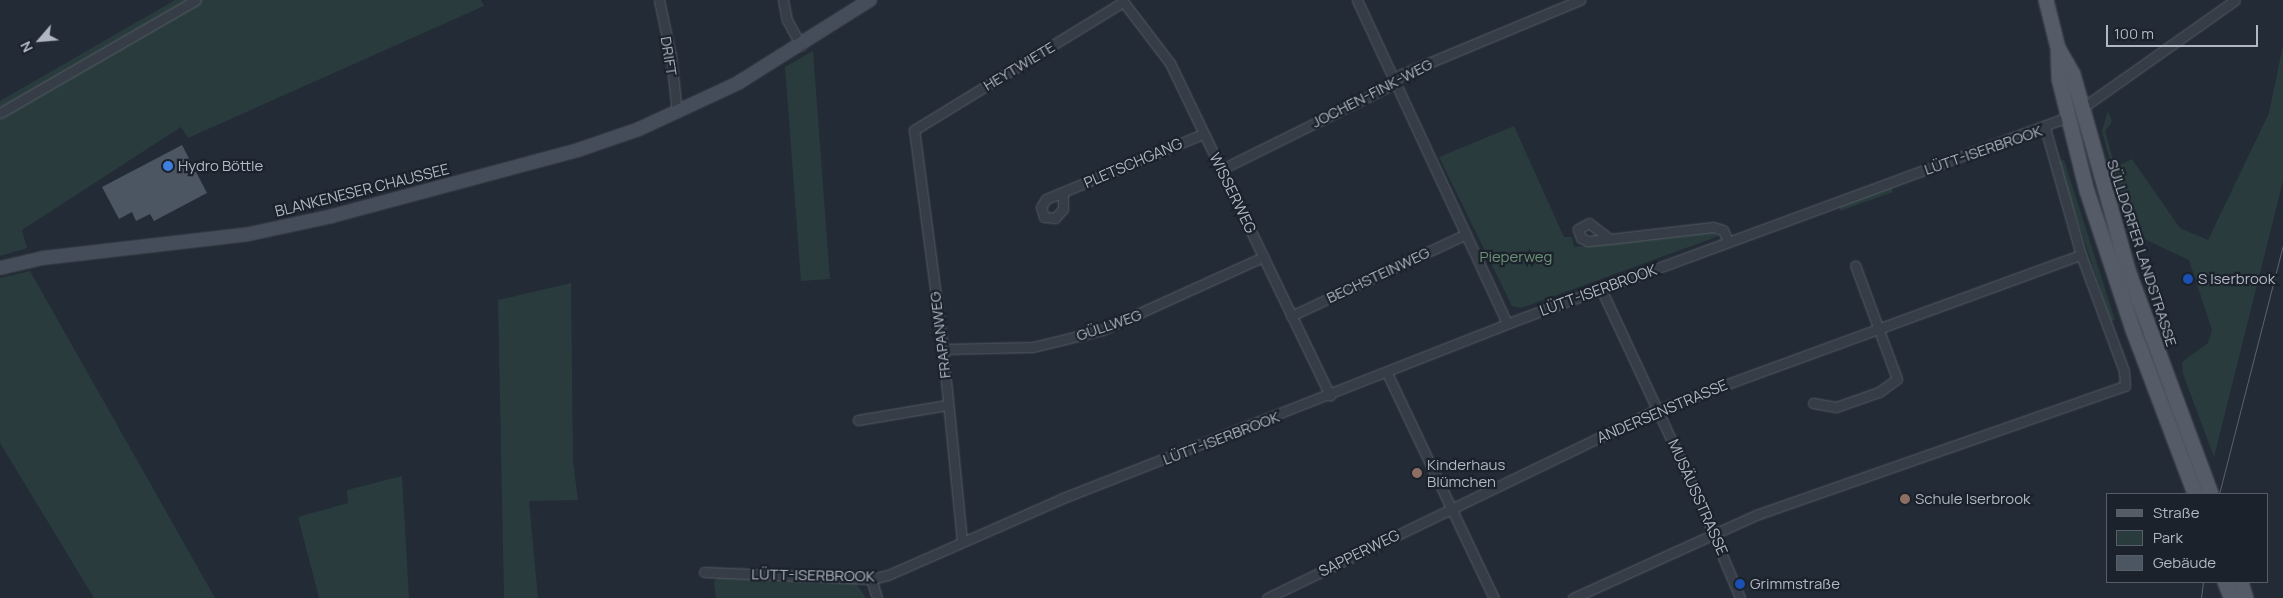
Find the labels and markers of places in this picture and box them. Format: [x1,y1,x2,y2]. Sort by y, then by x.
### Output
place label: Hydro Böttle [178,157,263,175]
marker: Hydro Böttle [162,160,174,172]
place label: S Iserbrook [2198,270,2275,288]
marker: S Iserbrook [2182,273,2194,285]
place label: Kinderhaus Blümchen [1427,455,1505,490]
marker: Kinderhaus Blümchen [1411,467,1423,479]
place label: Schule Iserbrook [1915,490,2031,508]
marker: Schule Iserbrook [1899,493,1911,505]
place label: Grimmstraße [1750,575,1840,593]
marker: Grimmstraße [1734,578,1746,590]

